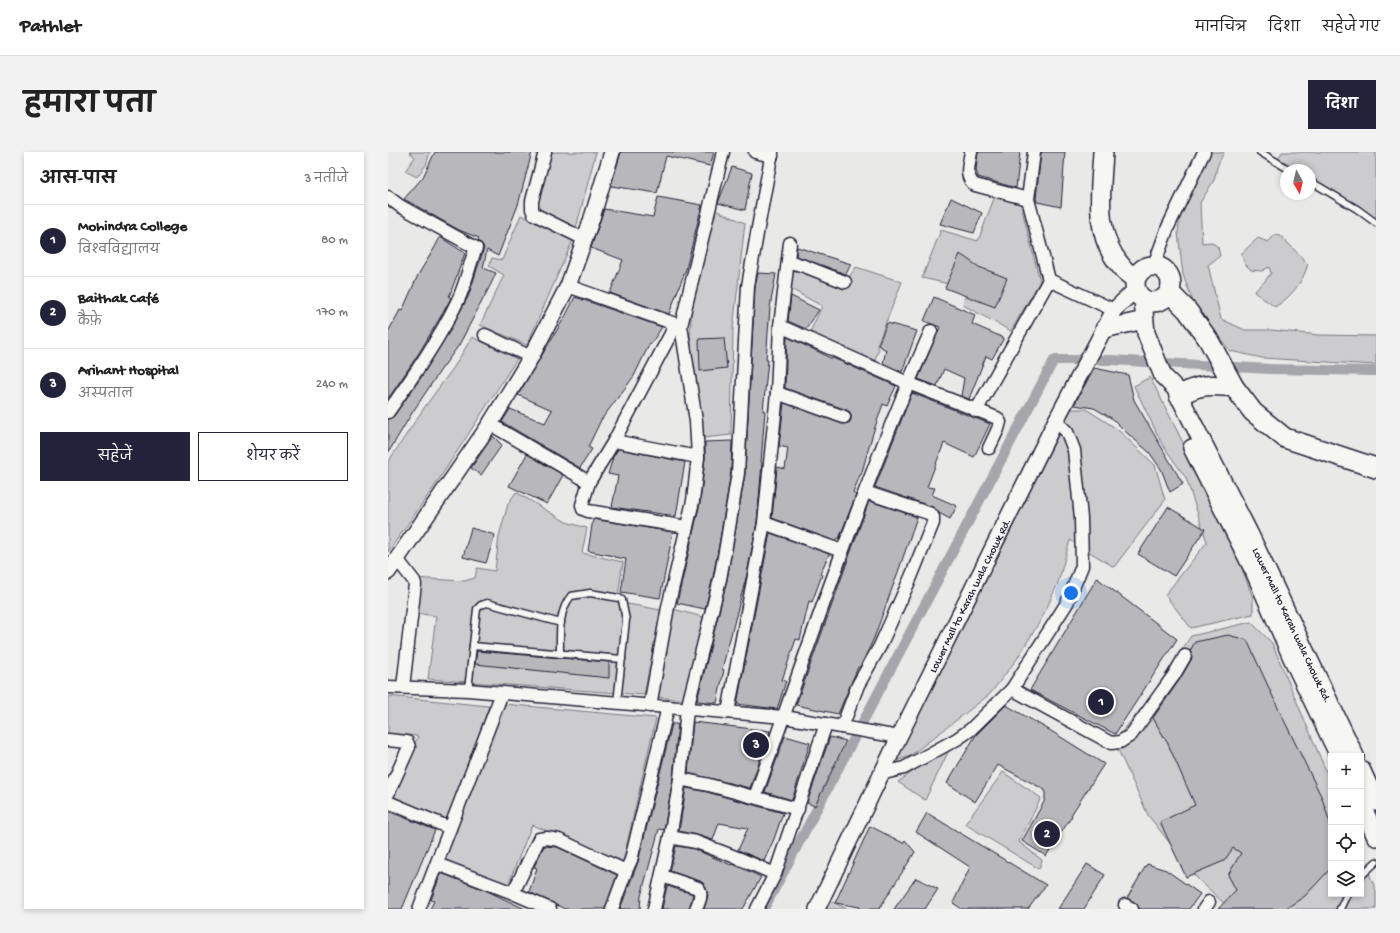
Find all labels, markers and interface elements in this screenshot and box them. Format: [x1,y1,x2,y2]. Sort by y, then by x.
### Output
text: Pathlet [20,16,81,39]
text: मानचित्र [1195,20,1246,37]
text: दिशा [1268,20,1300,37]
text: सहेजे गए [1322,20,1380,37]
button: दिशा [1308,80,1376,129]
text: हमारा पता [24,90,155,123]
north arrow [1280,164,1316,200]
text: आस-पास [40,170,116,190]
text: 3 नतीजे [304,172,348,187]
text: Mohindra College [78,218,187,236]
text: 1 [50,233,56,248]
text: 80 m [321,233,348,248]
text: विश्वविद्यालय [78,243,160,258]
text: Baithak Café [78,290,159,308]
text: 2 [50,305,56,320]
text: 170 m [316,305,348,320]
text: कैफ़े [78,315,102,330]
text: Arihant Hospital [78,362,179,380]
text: 3 [50,377,56,392]
text: 240 m [316,377,348,392]
text: अस्पताल [78,387,133,402]
button: सहेजें [40,432,190,481]
button: शेयर करें [198,432,348,481]
street label: Lower Mall to Karah wala Chowk Rd. [928,517,1014,675]
street label: Lower Mall to Karah wala Chowk Rd. [1249,546,1333,705]
your location [1061,583,1081,603]
pin: 1 [1088,687,1114,717]
pin: 3 [743,730,769,760]
map controls [1328,753,1364,897]
button: + [1328,753,1364,789]
button: − [1328,789,1364,825]
pin: 2 [1034,819,1060,849]
button: locate [1328,825,1364,861]
button: layers [1328,861,1364,897]

